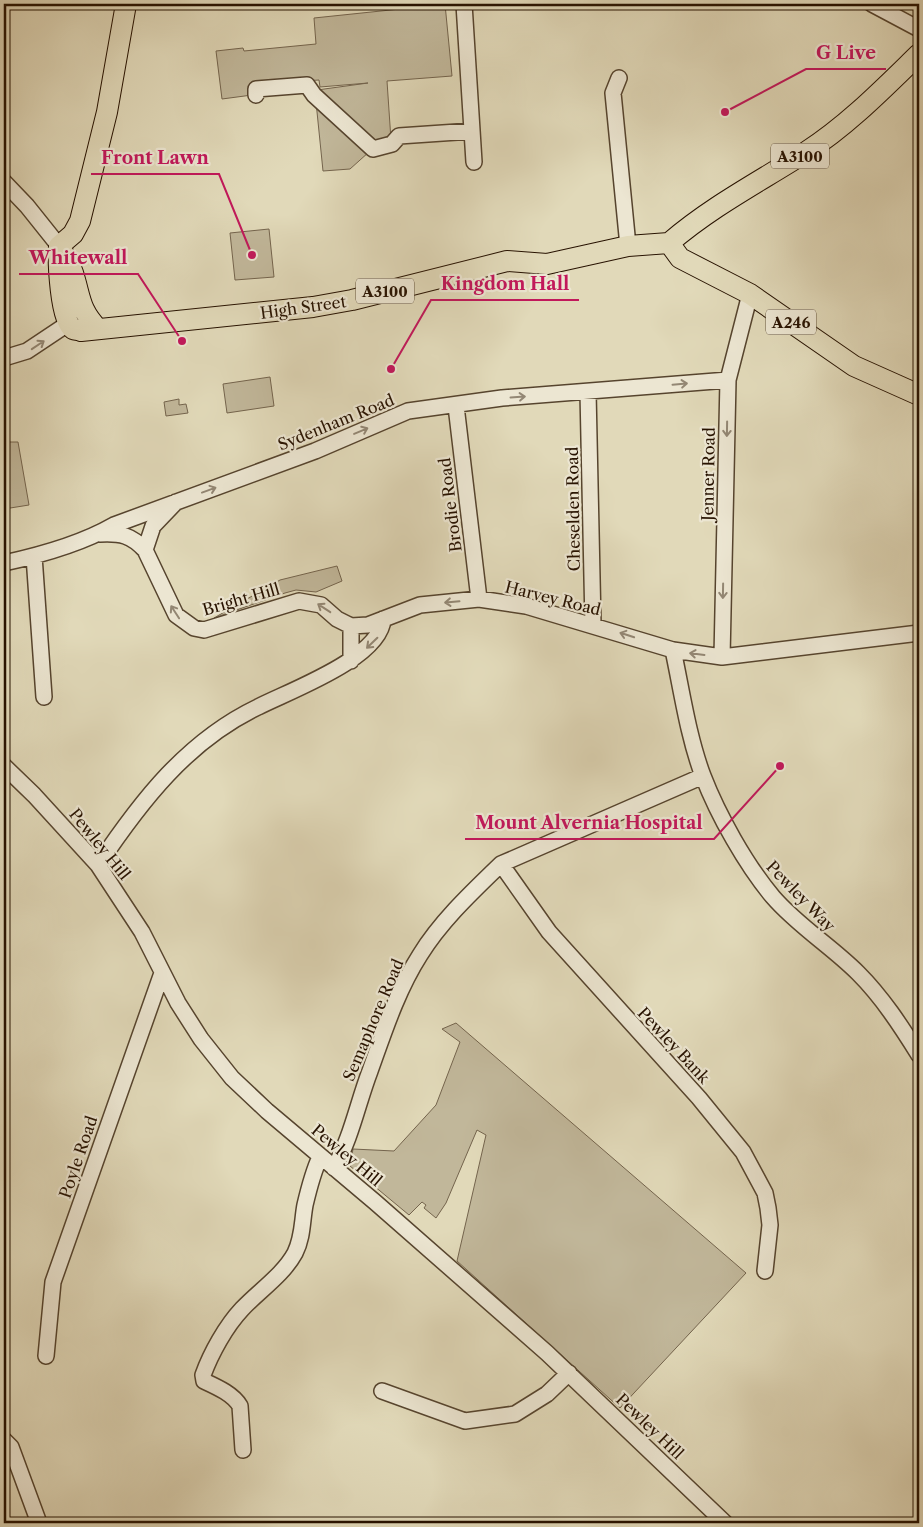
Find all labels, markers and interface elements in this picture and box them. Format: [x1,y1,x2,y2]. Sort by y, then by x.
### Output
callout: G Live [806,36,886,69]
text: G Live [816,42,876,64]
callout: Front Lawn [91,141,219,174]
road number: A3100 [771,144,829,168]
text: Front Lawn [101,147,210,169]
callout: Whitewall [19,241,138,274]
text: Whitewall [28,247,127,269]
callout: Kingdom Hall [431,267,579,300]
text: Kingdom Hall [441,273,569,295]
road number: A3100 [356,278,414,304]
street label: High Street [259,291,348,323]
road number: A246 [766,310,816,334]
one-way arrow [31,339,45,350]
one-way arrow [672,379,688,389]
street label: Sydenham Road [275,389,397,454]
one-way arrow [510,393,526,402]
one-way arrow [722,421,731,437]
one-way arrow [353,426,368,435]
street label: Jenner Road [697,427,719,524]
street label: Cheselden Road [562,446,584,571]
street label: Brodie Road [434,456,466,553]
one-way arrow [201,485,216,494]
street label: Harvey Road [503,576,603,620]
street label: Bright Hill [200,578,282,620]
one-way arrow [718,582,728,599]
one-way arrow [444,597,460,607]
one-way arrow [318,603,332,613]
one-way arrow [170,605,180,619]
one-way arrow [619,630,635,640]
one-way arrow [366,637,378,649]
one-way arrow [690,648,706,658]
street label: Pewley Hill [65,804,135,884]
callout: Mount Alvernia Hospital [465,806,714,839]
text: Mount Alvernia Hospital [475,812,703,834]
street label: Pewley Way [762,856,840,936]
street label: Semaphore Road [338,956,408,1084]
street label: Pewley Bank [634,1003,715,1088]
street label: Poyle Road [55,1113,102,1201]
street label: Pewley Hill [308,1120,387,1191]
street label: Pewley Hill [612,1389,688,1463]

